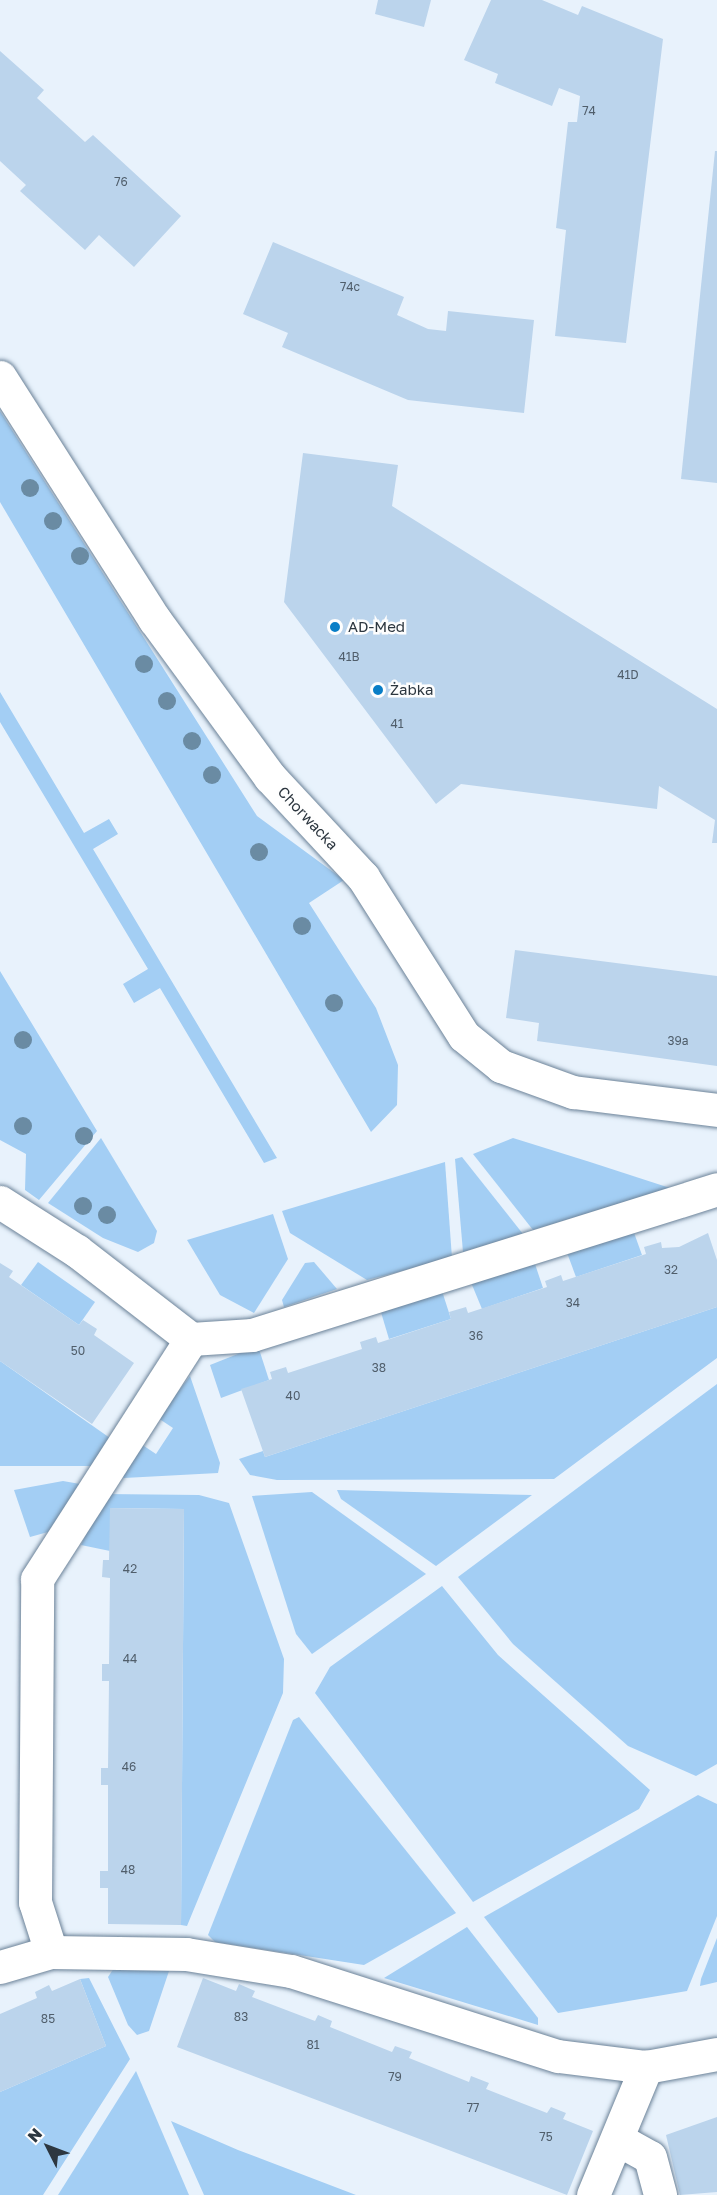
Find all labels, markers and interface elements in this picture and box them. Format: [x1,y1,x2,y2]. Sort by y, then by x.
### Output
house number: 74 [582,104,596,118]
house number: 76 [114,175,128,189]
house number: 74c [340,280,360,294]
marker: AD-Med [326,618,344,636]
place label: AD-Med [348,618,405,636]
house number: 41B [338,650,360,664]
house number: 41D [617,668,639,682]
place label: Żabka [390,681,433,699]
marker: Żabka [371,683,385,697]
house number: 41 [390,717,404,731]
street label: Chorwacka [274,783,342,853]
house number: 39a [667,1034,689,1048]
house number: 32 [664,1263,678,1277]
house number: 34 [566,1296,580,1310]
house number: 36 [469,1329,483,1343]
house number: 50 [71,1344,85,1358]
house number: 38 [372,1361,386,1375]
house number: 40 [286,1389,300,1403]
house number: 42 [123,1562,137,1576]
house number: 44 [123,1652,137,1666]
house number: 46 [122,1760,136,1774]
house number: 48 [121,1863,135,1877]
house number: 83 [234,2010,248,2024]
house number: 85 [41,2012,55,2026]
house number: 81 [306,2038,320,2052]
house number: 79 [388,2070,402,2084]
house number: 77 [467,2101,479,2115]
north arrow [18,2117,78,2177]
text: N [23,2124,46,2146]
house number: 75 [539,2130,553,2144]

